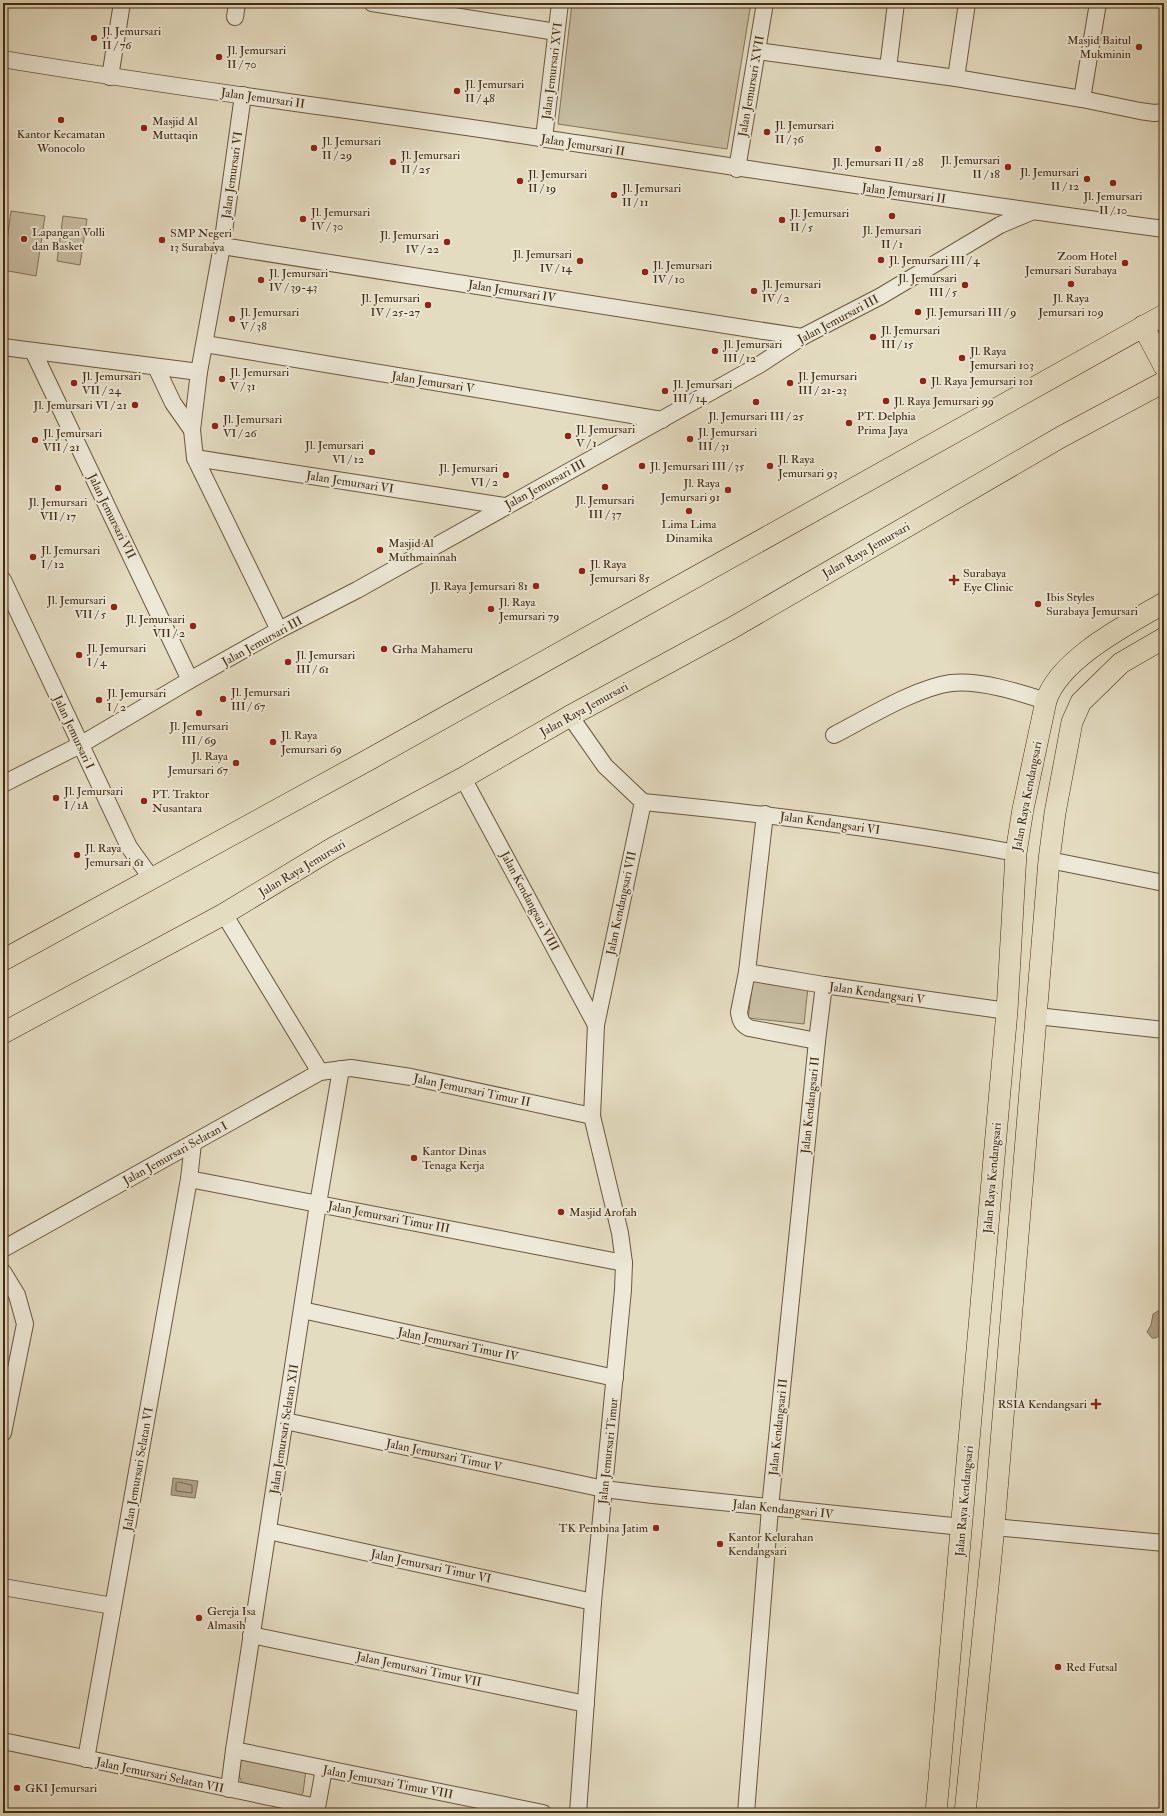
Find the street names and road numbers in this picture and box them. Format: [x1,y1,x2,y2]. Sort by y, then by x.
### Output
street label: Jalan Jemursari XVI [539,22,566,121]
street label: Jalan Jemursari XVII [735,34,768,139]
street label: Jalan Jemursari II [219,85,306,112]
street label: Jalan Jemursari VI [219,130,246,221]
street label: Jalan Jemursari II [539,131,626,160]
street label: Jalan Jemursari II [860,180,947,207]
street label: Jalan Jemursari IV [466,277,557,306]
street label: Jalan Jemursari III [794,292,881,348]
street label: Jalan Jemursari V [390,368,476,397]
street label: Jalan Jemursari III [502,456,588,513]
street label: Jalan Jemursari VI [304,468,395,497]
street label: Jalan Jemursari VII [84,470,139,562]
street label: Jalan Raya Jemursari [819,519,913,582]
street label: Jalan Jemursari III [219,613,305,670]
street label: Jalan Raya Jemursari [537,679,631,740]
street label: Jalan Jemursari I [49,692,97,772]
street label: Jalan Raya Kendangsari [1009,740,1045,853]
street label: Jalan Kendangsari VI [778,809,881,838]
street label: Jalan Raya Jemursari [255,837,348,901]
street label: Jalan Kendangsari VIII [496,848,562,954]
street label: Jalan Kendangsari VII [603,850,640,957]
street label: Jalan Kendangsari V [827,979,926,1008]
street label: Jalan Kendangsari II [798,1056,823,1155]
street label: Jalan Jemursari Timur II [411,1071,532,1110]
street label: Jalan Jemursari Selatan I [120,1118,230,1189]
street label: Jalan Raya Kendangsari [980,1122,1005,1235]
street label: Jalan Jemursari Timur III [326,1198,451,1237]
street label: Jalan Jemursari Timur IV [395,1324,520,1365]
street label: Jalan Jemursari Selatan XII [267,1363,302,1496]
street label: Jalan Kendangsari II [766,1378,791,1477]
street label: Jalan Jemursari Timur [595,1397,622,1506]
street label: Jalan Jemursari Selatan VI [120,1406,157,1533]
street label: Jalan Jemursari Timur V [384,1436,504,1475]
street label: Jalan Raya Kendangsari [952,1445,977,1558]
street label: Jalan Kendangsari IV [731,1497,835,1522]
street label: Jalan Jemursari Timur VI [368,1546,493,1587]
street label: Jalan Jemursari Timur VII [354,1649,483,1690]
street label: Jalan Jemursari Selatan VII [94,1754,225,1796]
street label: Jalan Jemursari Timur VIII [321,1762,454,1803]

